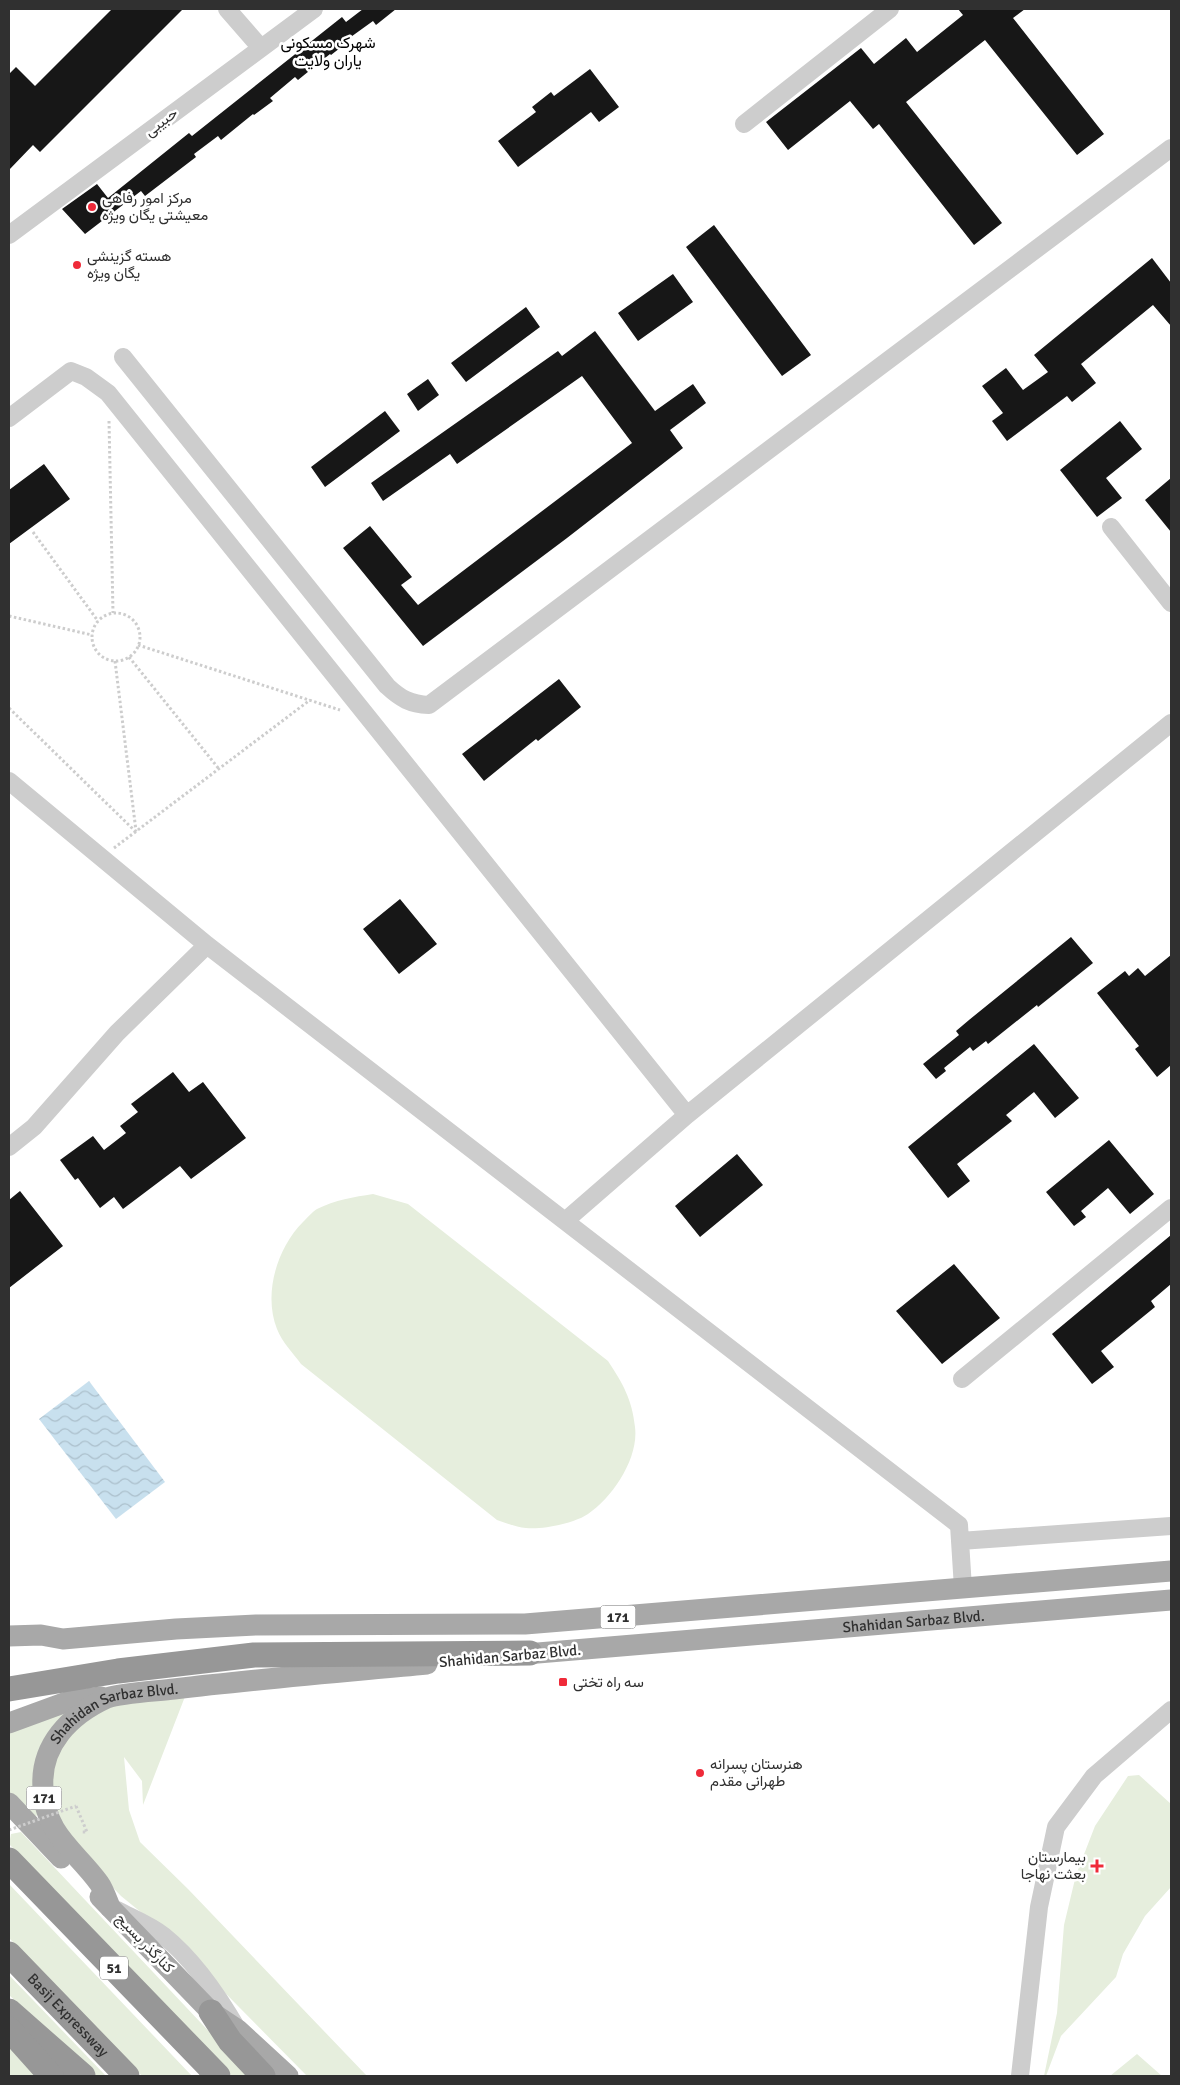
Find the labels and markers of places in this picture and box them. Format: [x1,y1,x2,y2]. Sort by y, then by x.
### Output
place label: مرکز امور رفاهی معیشتی یگان ویژه [102,189,208,225]
marker: مرکز امور رفاهی معیشتی یگان ویژه [86,201,98,213]
place label: هسته گزینشی یگان ویژه [87,247,171,282]
marker: هسته گزینشی یگان ویژه [71,259,83,271]
place label: سه راه تختی [573,1673,644,1692]
marker: سه راه تختی [557,1676,569,1688]
place label: هنرستان پسرانه طهرانی مقدم [710,1755,803,1791]
marker: هنرستان پسرانه طهرانی مقدم [694,1767,706,1779]
place label: بیمارستان بعثت نهاجا [1021,1848,1086,1883]
marker: بیمارستان بعثت نهاجا [1090,1859,1104,1873]

